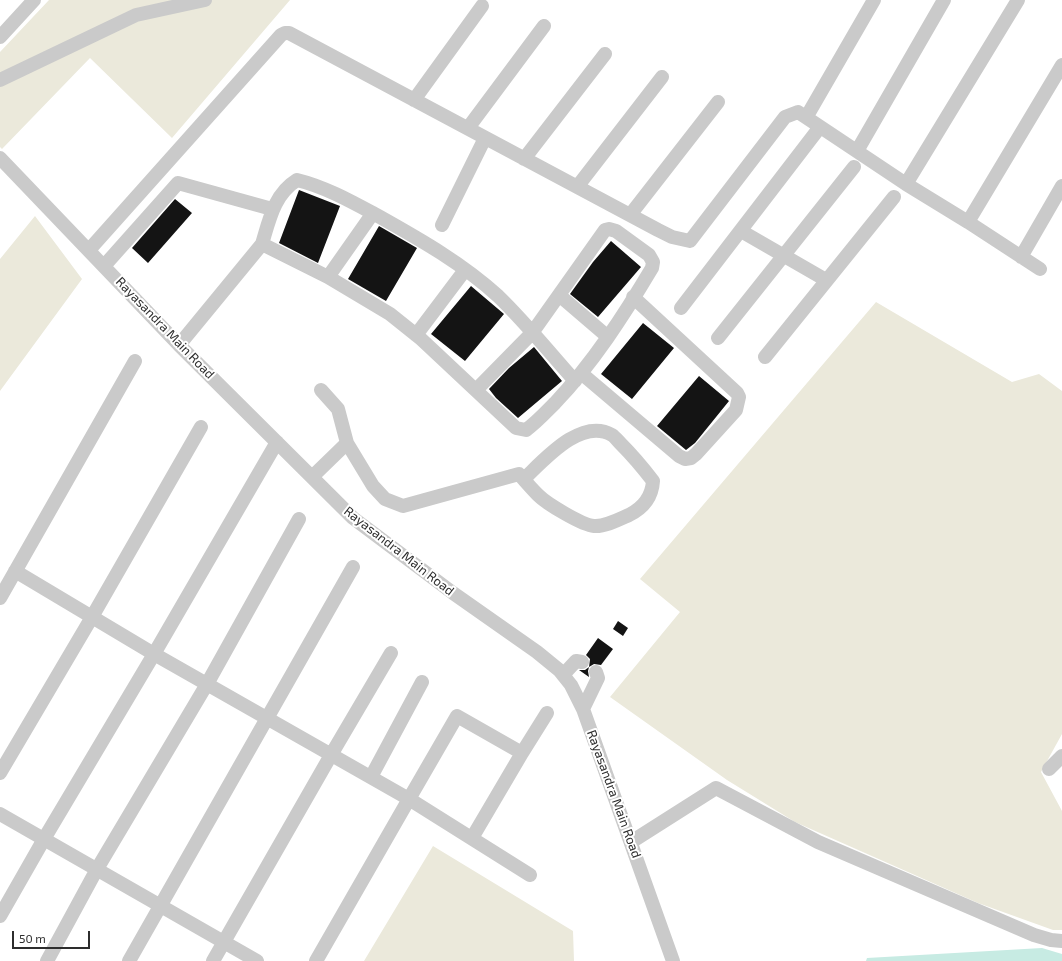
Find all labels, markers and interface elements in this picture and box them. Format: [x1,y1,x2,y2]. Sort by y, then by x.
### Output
street label: Rayasandra Main Road [112,274,218,382]
street label: Rayasandra Main Road [341,503,457,599]
street label: Rayasandra Main Road [584,728,644,860]
scale bar [14,923,92,949]
text: 50 m [19,931,46,945]

